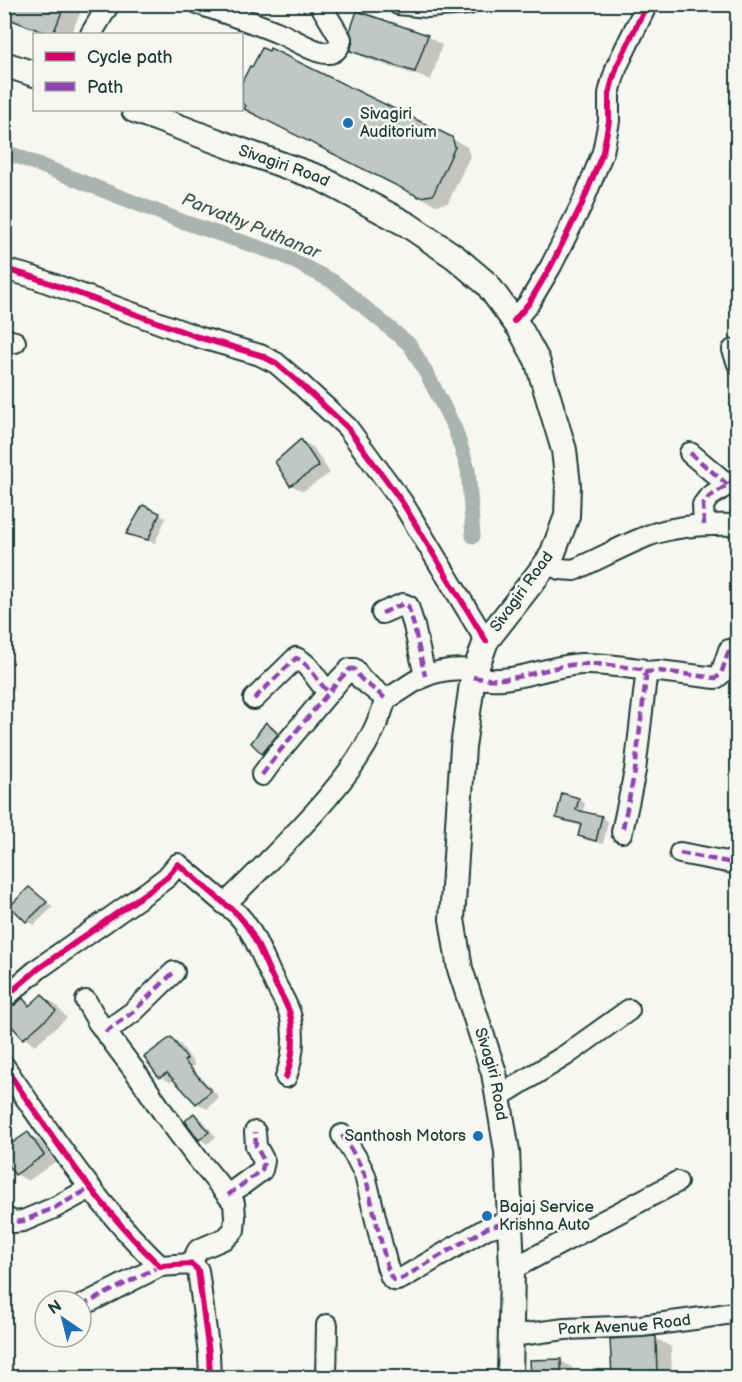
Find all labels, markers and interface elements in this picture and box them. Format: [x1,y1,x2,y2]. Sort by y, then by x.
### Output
legend [33,33,243,111]
text: Cycle path [87,47,173,68]
text: Path [87,77,123,98]
place label: Sivagiri Auditorium [360,105,437,142]
marker: Sivagiri Auditorium [341,116,355,130]
street label: Sivagiri Road [236,141,333,191]
water label: Parvathy Puthanar [179,189,325,264]
street label: Sivagiri Road [486,548,558,636]
street label: Sivagiri Road [470,1025,511,1122]
place label: Santhosh Motors [344,1127,466,1146]
marker: Santhosh Motors [471,1129,485,1143]
place label: Bajaj Service Krishna Auto [499,1198,595,1235]
marker: Bajaj Service Krishna Auto [480,1209,494,1223]
north arrow [33,1289,93,1349]
text: N [45,1297,66,1319]
street label: Park Avenue Road [557,1310,692,1339]

